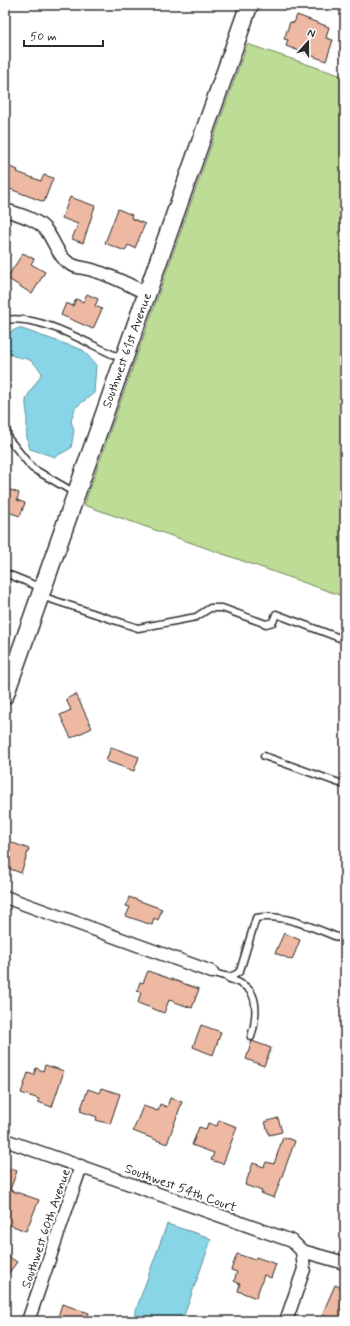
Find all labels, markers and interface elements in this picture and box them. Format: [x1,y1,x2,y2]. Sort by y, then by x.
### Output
scale bar [24,22,103,48]
north arrow [288,22,328,62]
text: N [305,26,317,41]
text: 50 m [30,29,57,45]
street label: Southwest 61st Avenue [99,290,156,411]
street label: Southwest 54th Court [122,1160,239,1216]
street label: Southwest 60th Avenue [18,1166,75,1291]

